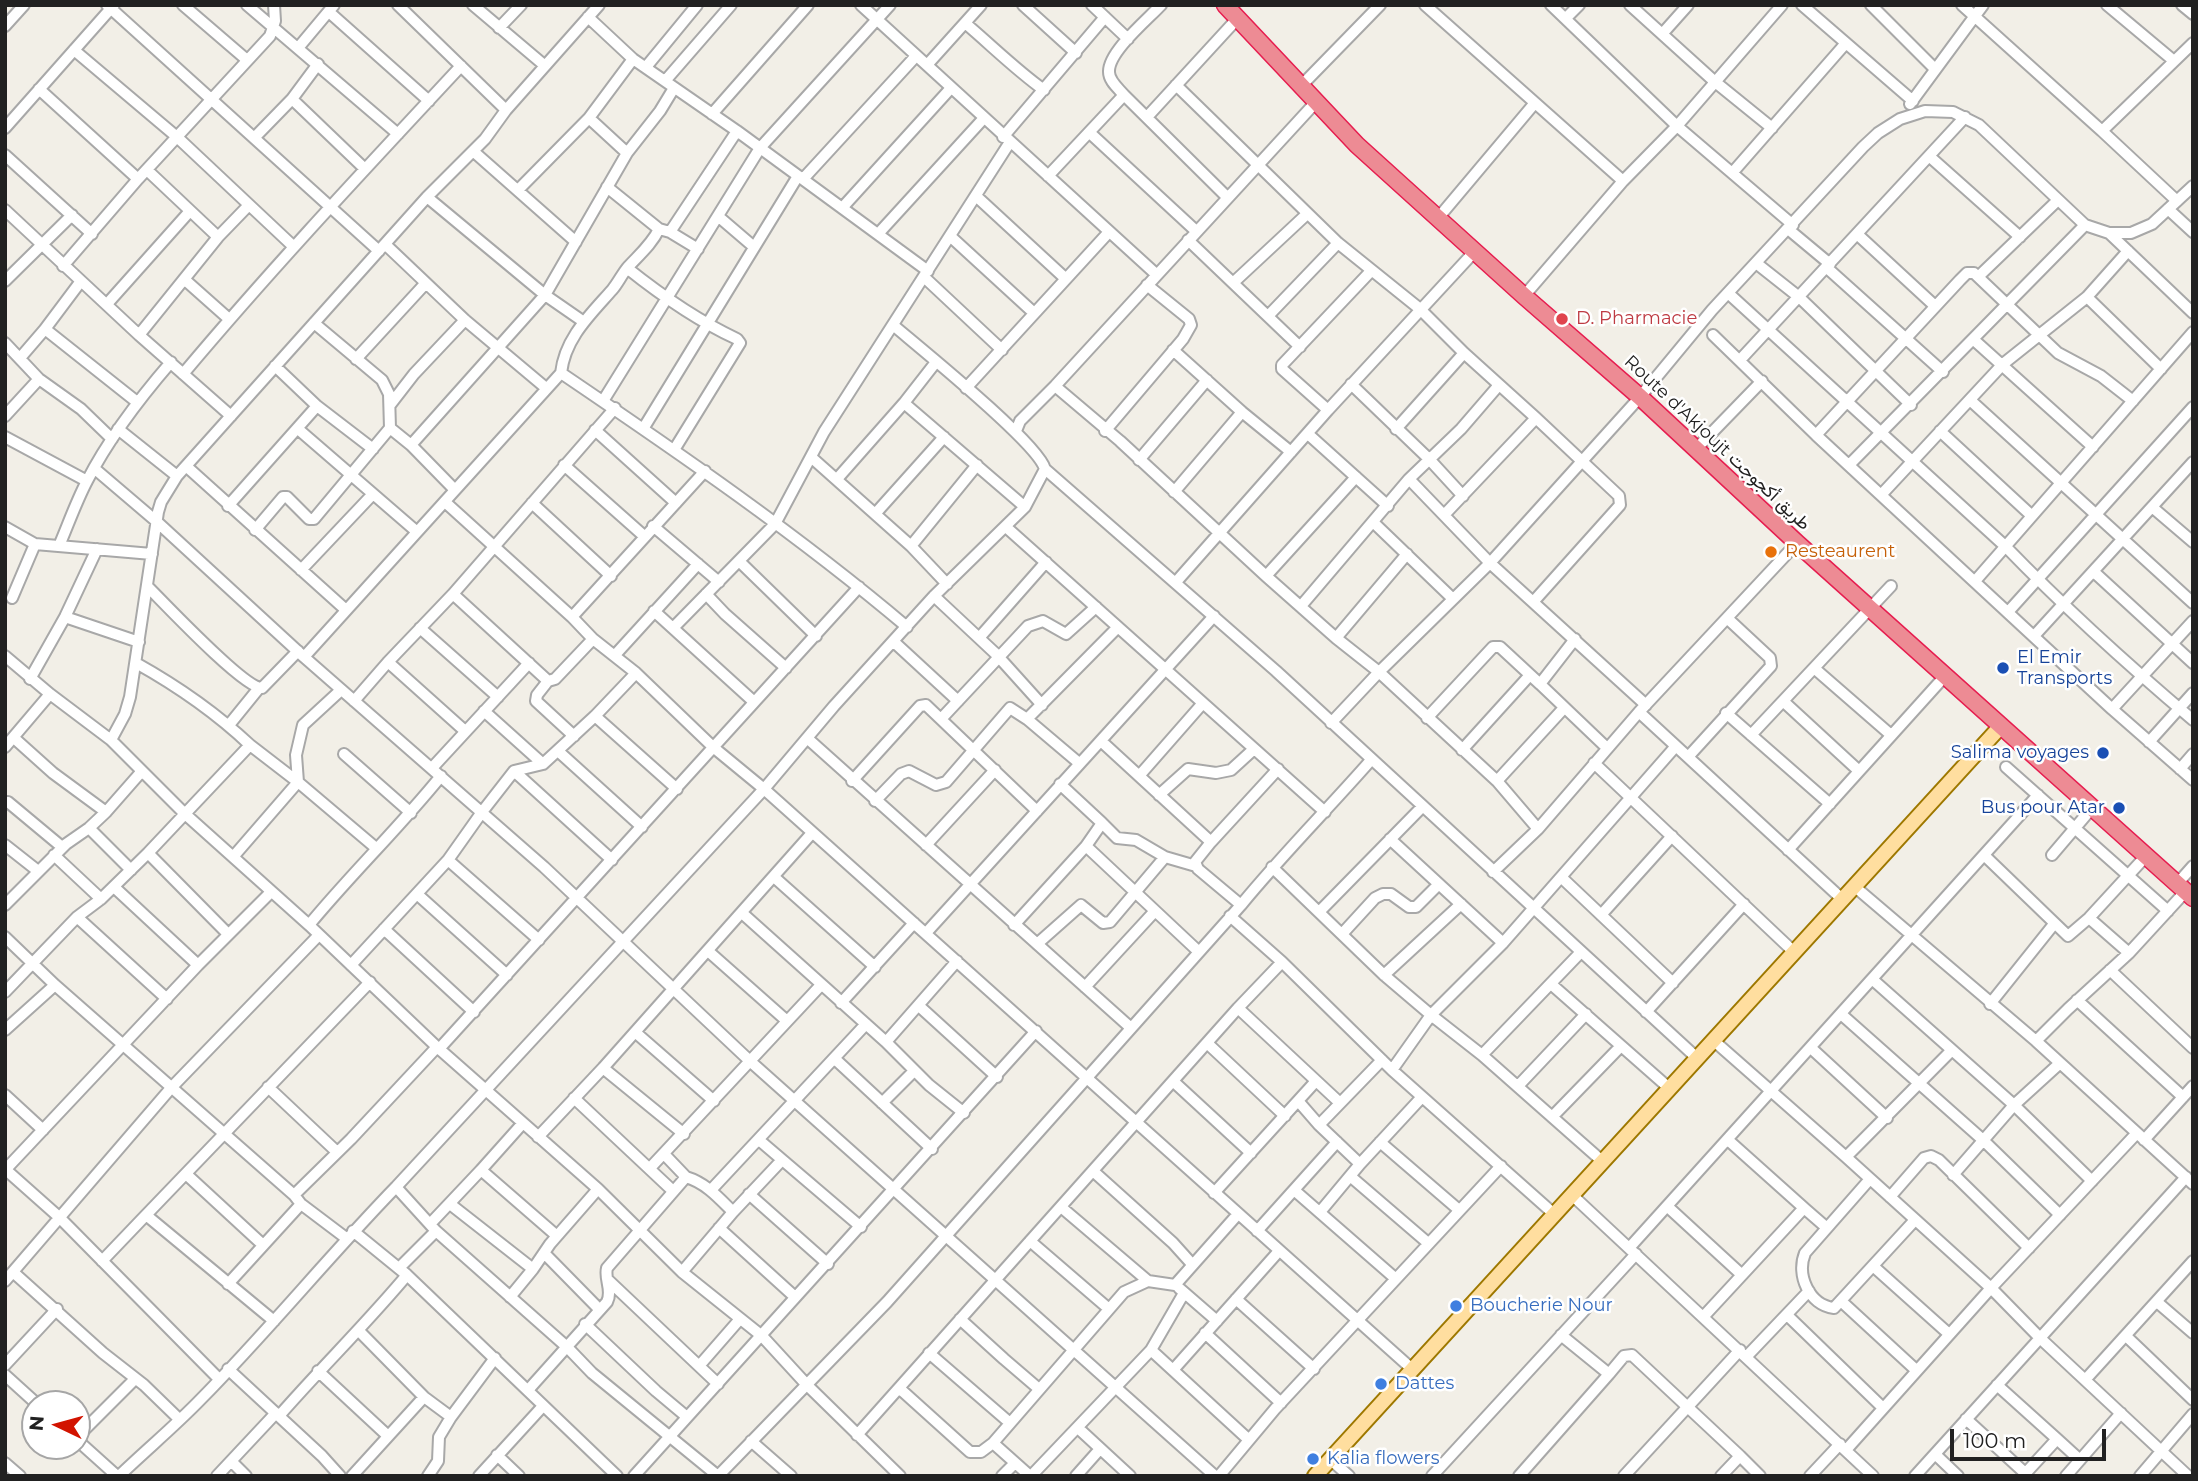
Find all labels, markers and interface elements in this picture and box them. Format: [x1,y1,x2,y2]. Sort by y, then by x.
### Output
place label: D. Pharmacie [1576,308,1697,330]
marker: D. Pharmacie [1554,311,1570,327]
street label: Route d'Akjoujt طريق أكجوجت [1619,351,1815,535]
place label: Resteaurent [1785,541,1895,563]
marker: Resteaurent [1763,544,1779,560]
place label: El Emir Transports [2017,647,2112,690]
marker: El Emir Transports [1995,660,2011,676]
place label: Salima voyages [1951,742,2089,764]
marker: Salima voyages [2095,745,2111,761]
place label: Bus pour Atar [1981,797,2105,819]
marker: Bus pour Atar [2111,800,2127,816]
place label: Boucherie Nour [1470,1295,1613,1317]
marker: Boucherie Nour [1448,1298,1464,1314]
place label: Dattes [1395,1373,1454,1395]
marker: Dattes [1373,1376,1389,1392]
north arrow [21,1390,91,1460]
scale bar [1953,1414,2109,1458]
text: N [24,1415,49,1432]
text: 100 m [1963,1428,2026,1453]
place label: Kalia flowers [1327,1448,1440,1470]
marker: Kalia flowers [1305,1451,1321,1467]

